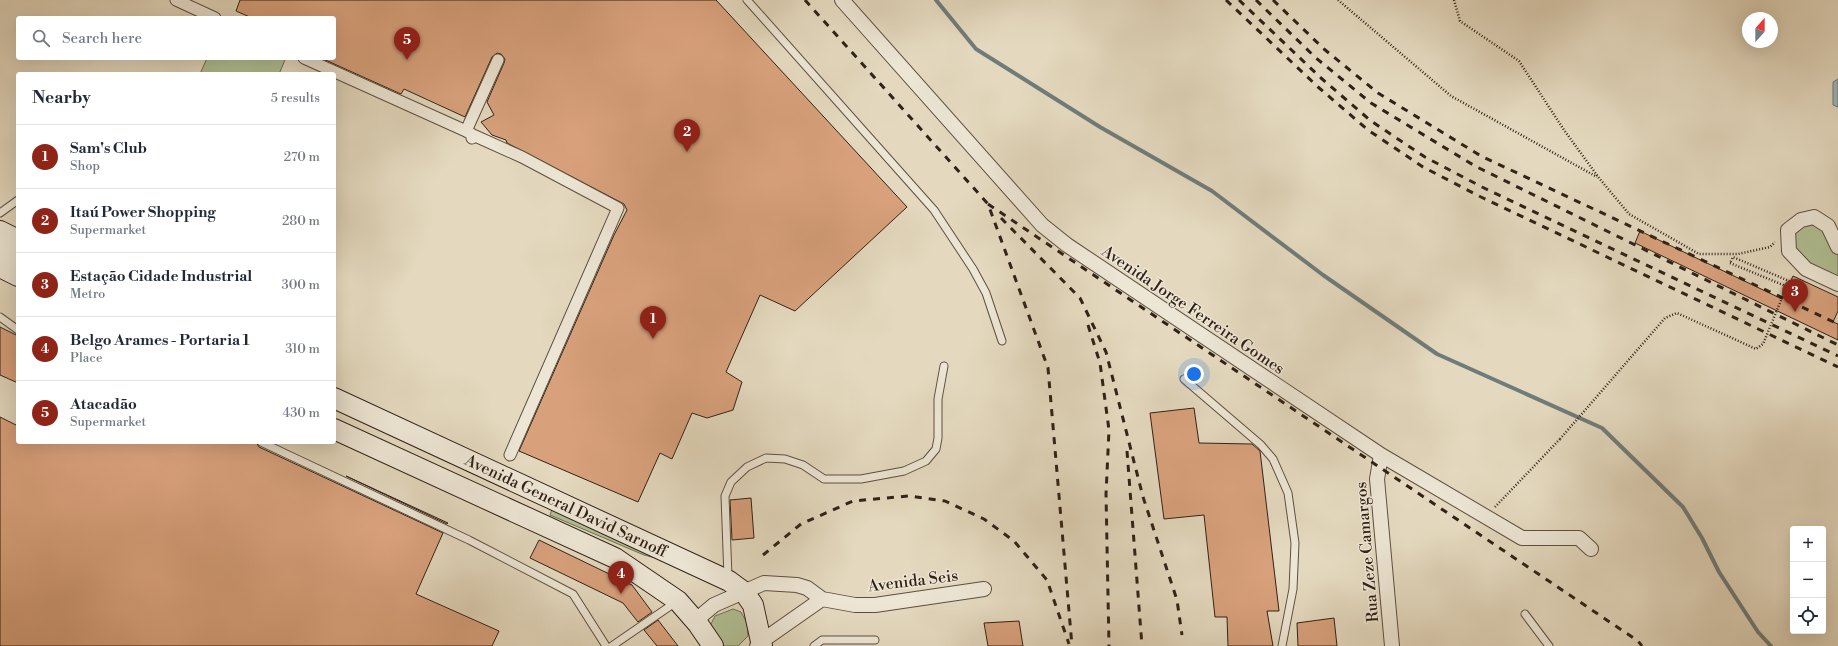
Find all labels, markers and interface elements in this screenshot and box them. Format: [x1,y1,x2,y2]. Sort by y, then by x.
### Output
north arrow [1742,12,1778,48]
search box [16,16,336,60]
icon: search [30,27,52,49]
pin: 5 [394,27,420,60]
text: Search here [62,29,142,48]
text: Nearby [32,87,91,109]
text: 5 results [271,90,320,106]
pin: 2 [674,119,700,152]
text: Sam's Club [70,139,147,158]
text: 1 [42,149,48,165]
text: 270 m [284,149,320,165]
text: Shop [70,158,100,174]
text: Itaú Power Shopping [70,203,216,222]
text: 2 [41,213,49,229]
text: 280 m [282,213,320,229]
text: Supermarket [70,222,146,238]
street label: Avenida Jorge Ferreira Gomes [1097,241,1288,379]
text: Estação Cidade Industrial [70,267,252,286]
text: 3 [41,277,49,293]
text: 300 m [282,277,320,293]
pin: 3 [1782,279,1808,312]
text: Metro [70,286,105,302]
pin: 1 [640,306,666,339]
text: Belgo Arames - Portaria 1 [70,331,250,350]
text: 4 [41,341,49,357]
text: 310 m [285,341,320,357]
text: Place [70,350,102,366]
your location [1184,364,1204,384]
text: Atacadão [70,395,137,414]
text: 5 [41,405,49,421]
text: 430 m [282,405,320,421]
text: Supermarket [70,414,146,430]
street label: Avenida General David Sarnoff [461,450,671,562]
street label: Rua Zeze Camargos [1351,481,1383,623]
map controls [1790,526,1826,634]
button: + [1790,526,1826,562]
pin: 4 [608,561,634,594]
button: − [1790,562,1826,598]
street label: Avenida Seis [866,566,959,597]
button: locate [1790,598,1826,634]

